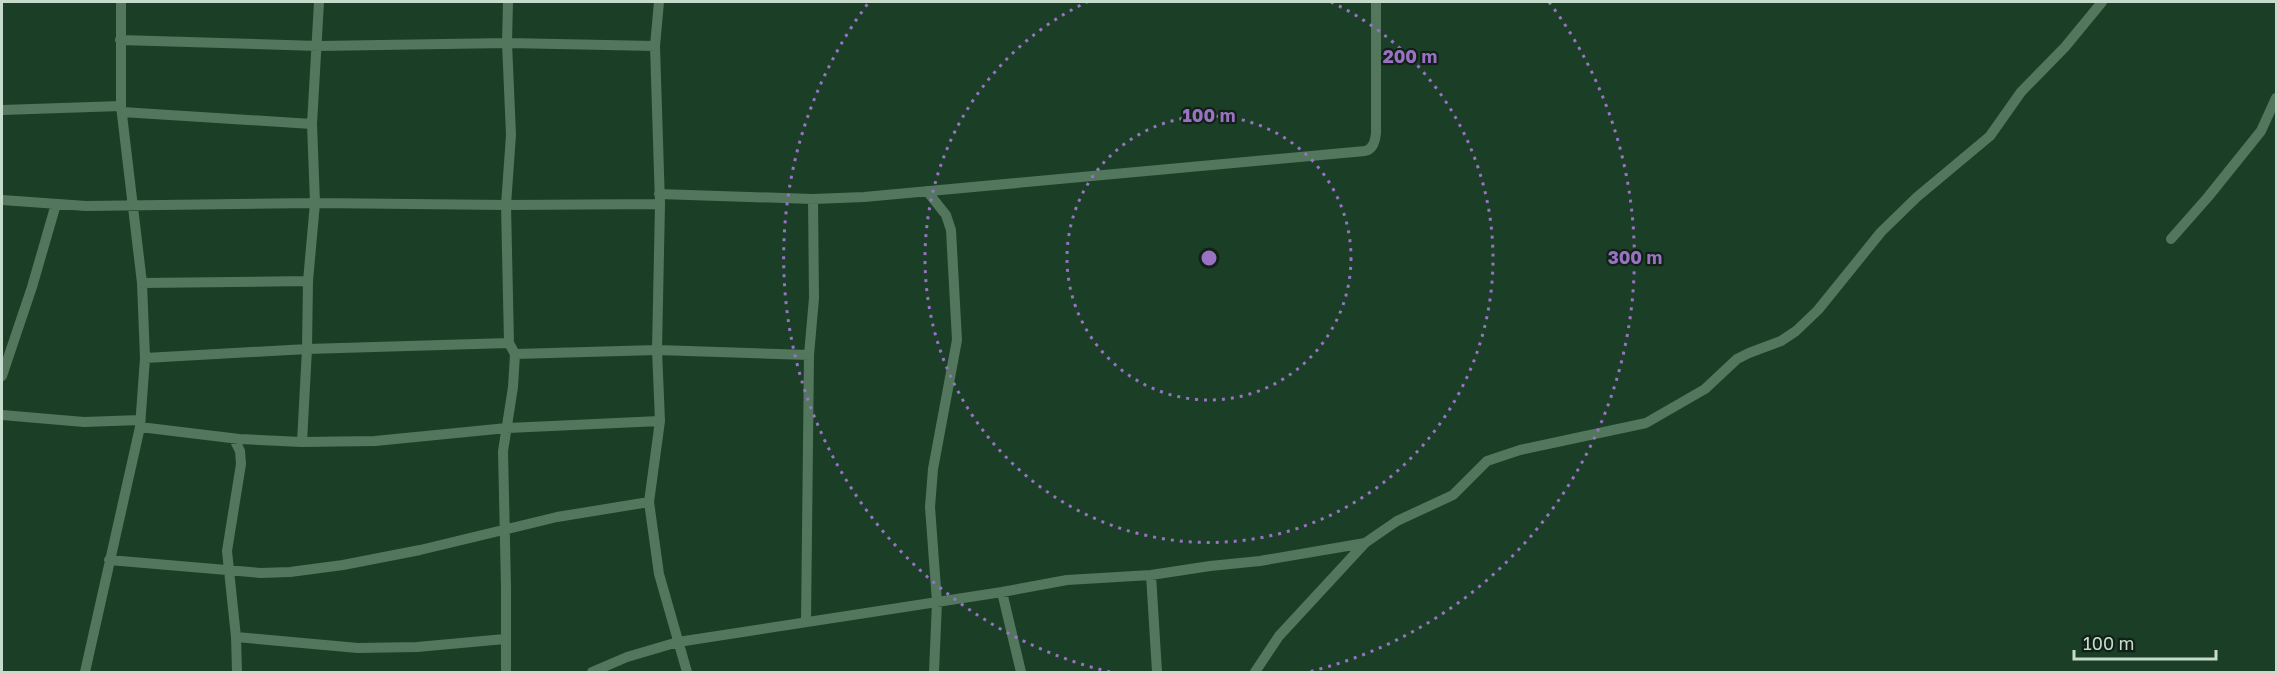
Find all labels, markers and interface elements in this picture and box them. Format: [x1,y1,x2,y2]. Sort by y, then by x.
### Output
text: 200 m [1383,45,1437,67]
text: 100 m [1183,104,1235,126]
text: 300 m [1608,246,1662,268]
centre of rings [1199,248,1219,268]
scale bar [2074,623,2216,661]
text: 100 m [2083,632,2134,654]

